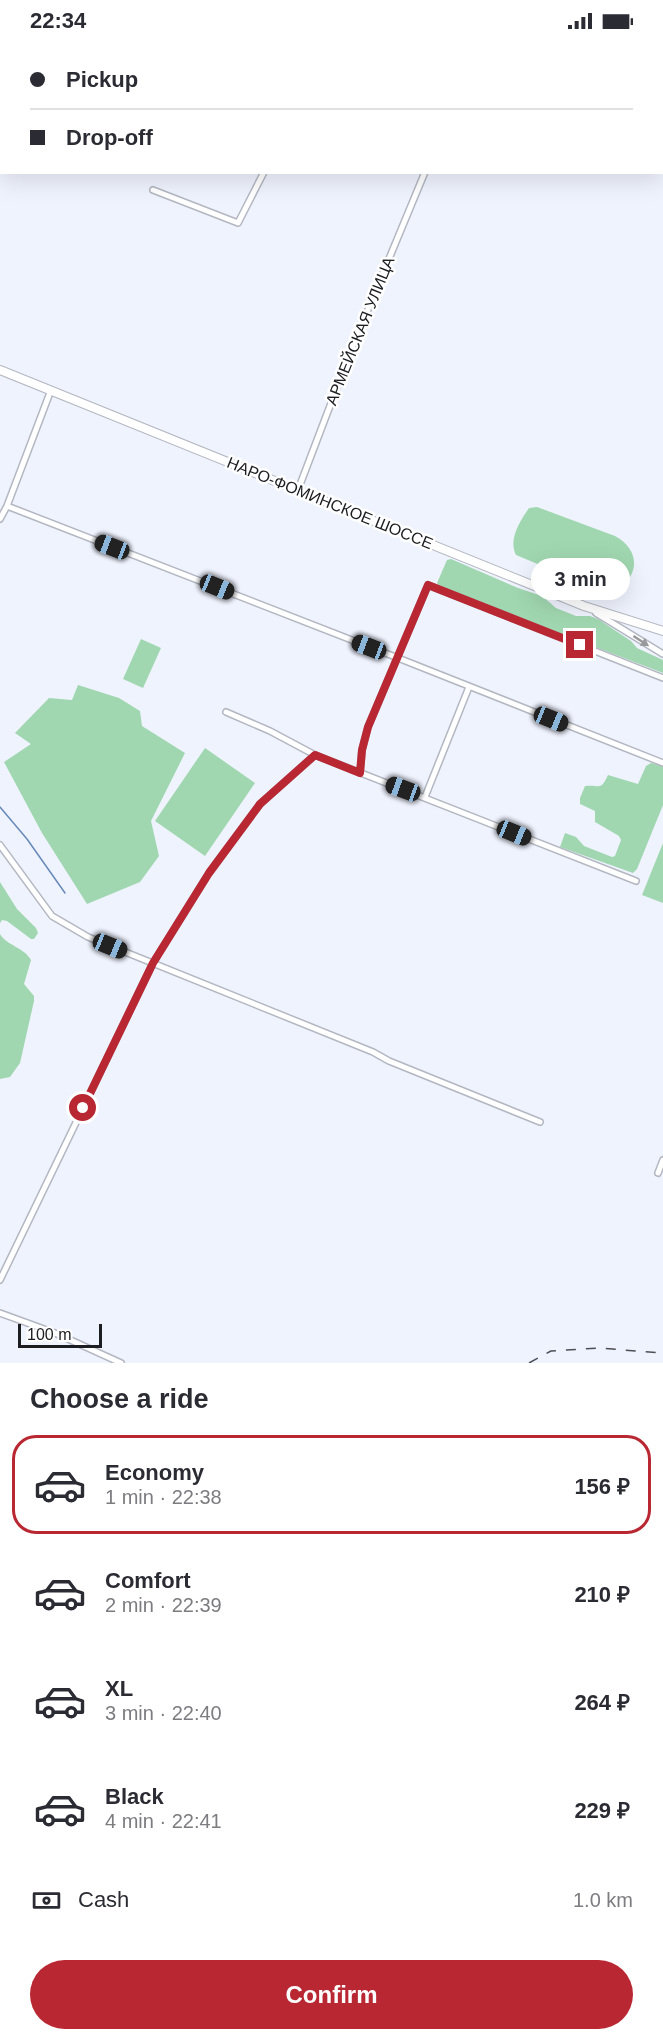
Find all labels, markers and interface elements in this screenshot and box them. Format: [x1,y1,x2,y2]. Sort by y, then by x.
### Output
text: 22:34 [30,8,86,33]
text: Pickup [66,67,138,92]
text: Drop-off [66,125,153,150]
street label: АРМЕЙСКАЯ УЛИЦА [322,254,398,408]
street label: НАРО-ФОМИНСКОЕ ШОССЕ [225,454,435,552]
car [92,532,132,562]
callout: 3 min [530,558,630,600]
text: 3 min [554,568,607,590]
car [197,572,237,602]
route end [566,631,593,658]
car [349,632,389,662]
one-way arrow [633,635,649,647]
car [531,704,571,734]
car [383,774,423,804]
car [494,818,534,848]
car [90,931,130,961]
route start [69,1094,96,1121]
scale bar [18,1321,102,1348]
text: 100 m [27,1326,71,1343]
text: Choose a ride [30,1384,209,1414]
icon: car [33,1458,87,1512]
text: Economy [105,1460,204,1485]
text: 156 ₽ [574,1474,630,1499]
text: 1 min · 22:38 [105,1486,222,1508]
icon: car [33,1566,87,1620]
text: Comfort [105,1568,191,1593]
text: 210 ₽ [574,1582,630,1607]
text: 2 min · 22:39 [105,1594,222,1616]
icon: car [33,1674,87,1728]
text: XL [105,1676,133,1701]
text: 264 ₽ [574,1690,630,1715]
text: 3 min · 22:40 [105,1702,222,1724]
icon: car [33,1782,87,1836]
text: Black [105,1784,164,1809]
text: 229 ₽ [574,1798,630,1823]
text: 4 min · 22:41 [105,1810,222,1832]
icon: cash [30,1884,63,1917]
text: Cash [78,1887,129,1912]
text: 1.0 km [573,1889,633,1911]
button: Confirm [30,1960,633,2029]

